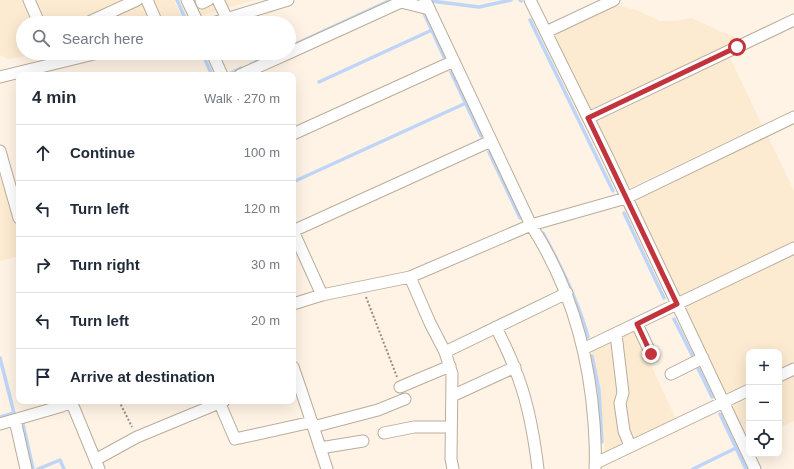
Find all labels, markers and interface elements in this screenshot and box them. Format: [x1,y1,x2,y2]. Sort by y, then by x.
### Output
search box [16,16,296,60]
icon: search [30,27,52,49]
text: Search here [62,30,144,47]
route start [728,38,746,56]
text: 4 min [32,88,76,107]
text: Walk · 270 m [204,91,280,106]
icon: ahead [32,142,54,164]
text: Continue [70,144,135,161]
text: 100 m [244,145,280,160]
icon: left [32,198,54,220]
text: Turn left [70,200,129,217]
text: 120 m [244,201,280,216]
icon: right [32,254,54,276]
text: Turn right [70,256,140,273]
text: 30 m [251,257,280,272]
icon: left [32,310,54,332]
text: Turn left [70,312,129,329]
text: 20 m [251,313,280,328]
route end [642,345,660,363]
map controls [746,349,782,457]
button: + [746,349,782,385]
icon: arrive [32,366,54,388]
text: Arrive at destination [70,368,215,385]
button: − [746,385,782,421]
button: locate [746,421,782,457]

